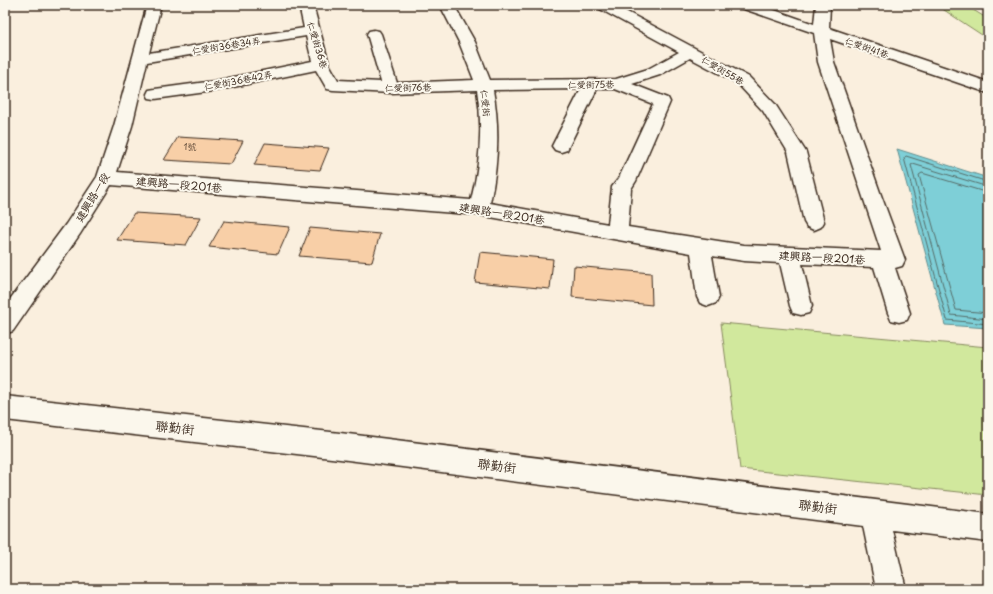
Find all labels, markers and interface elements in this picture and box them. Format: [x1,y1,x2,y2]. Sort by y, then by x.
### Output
street label: 仁愛街36巷 [304,20,332,70]
street label: 仁愛街36巷34弄 [191,33,261,57]
street label: 仁愛街41巷 [843,33,891,61]
street label: 仁愛街55巷 [699,52,747,88]
street label: 仁愛街36巷42弄 [203,67,273,93]
street label: 仁愛街75巷 [568,77,614,91]
street label: 仁愛街76巷 [385,80,431,94]
street label: 仁愛街 [477,89,495,117]
house number: 1號 [183,139,197,153]
street label: 建興路一段 [71,169,113,225]
street label: 建興路一段201巷 [135,172,223,196]
street label: 建興路一段201巷 [458,198,546,228]
street label: 建興路一段201巷 [778,246,866,268]
street label: 聯勤街 [155,416,195,438]
street label: 聯勤街 [476,453,518,477]
street label: 聯勤街 [797,494,839,518]

